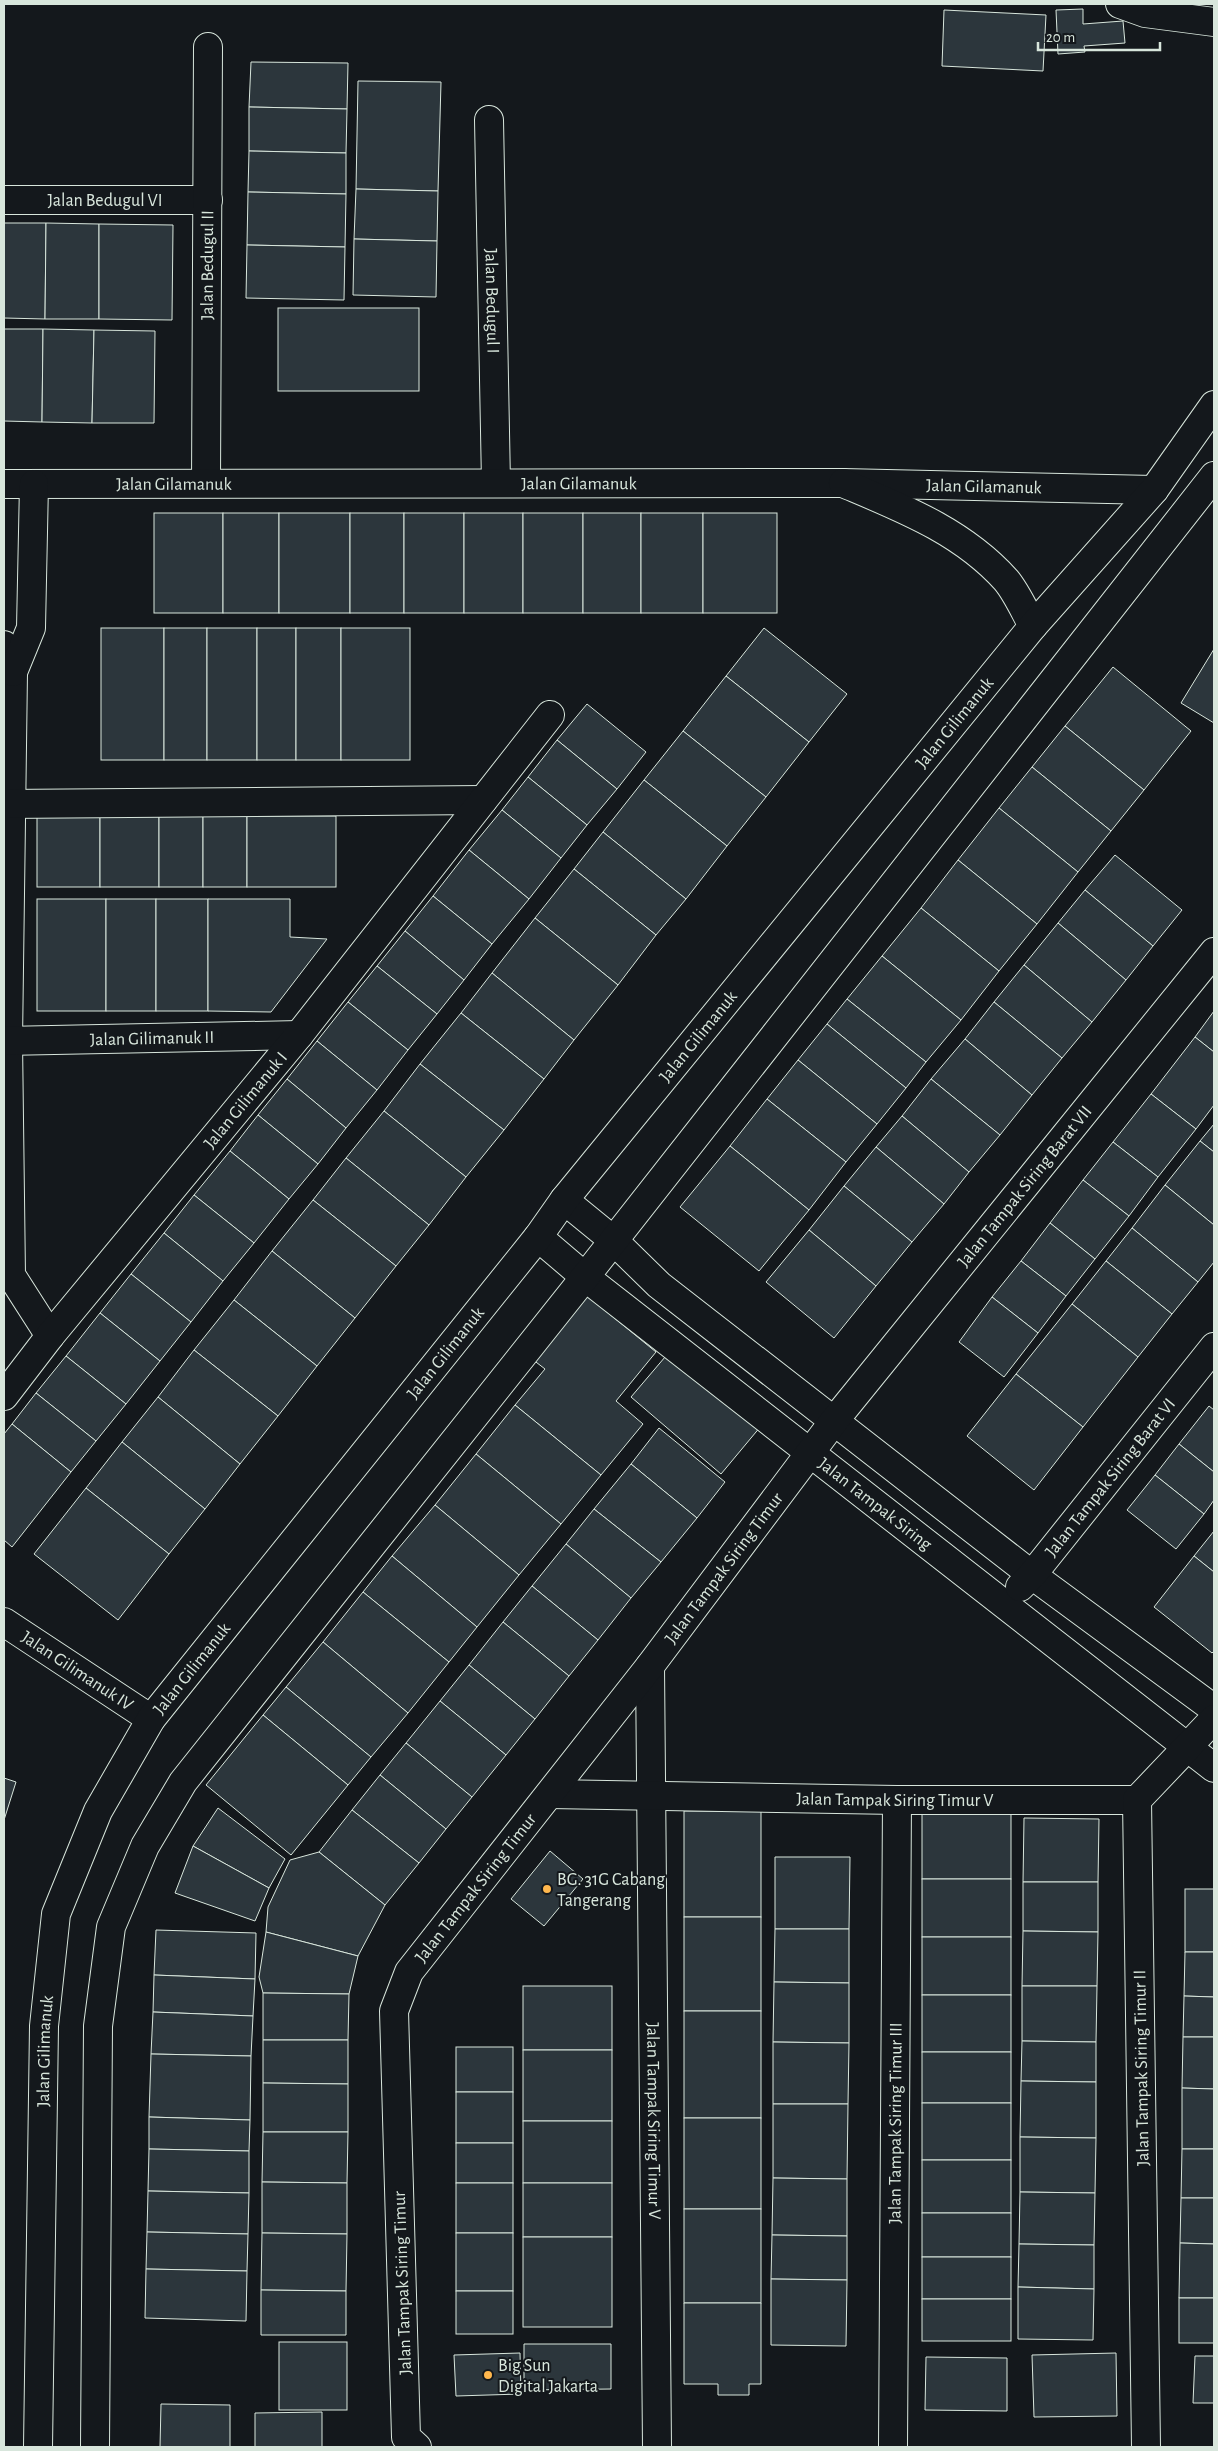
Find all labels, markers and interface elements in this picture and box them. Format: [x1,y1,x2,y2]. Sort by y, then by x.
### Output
scale bar [1038,20,1160,52]
text: 20 m [1046,30,1075,45]
street label: Jalan Bedugul VI [47,192,163,210]
street label: Jalan Bedugul II [199,210,217,320]
street label: Jalan Bedugul I [481,248,502,354]
street label: Jalan Gilamanuk [521,475,638,493]
street label: Jalan Gilamanuk [116,476,233,494]
street label: Jalan Gilamanuk [926,477,1043,497]
street label: Jalan Gilimanuk [913,674,998,772]
street label: Jalan Gilimanuk [656,987,741,1086]
street label: Jalan Gilimanuk II [90,1029,214,1049]
street label: Jalan Gilimanuk I [201,1049,291,1152]
street label: Jalan Tampak Siring Barat VII [955,1103,1096,1271]
street label: Jalan Gilimanuk [404,1303,488,1402]
street label: Jalan Tampak Siring Barat VI [1042,1395,1179,1560]
street label: Jalan Tampak Siring [815,1455,935,1554]
street label: Jalan Tampak Siring Timur [662,1489,787,1647]
street label: Jalan Gilimanuk [150,1619,235,1718]
street label: Jalan Gilimanuk IV [18,1628,137,1715]
street label: Jalan Tampak Siring Timur V [796,1790,994,1810]
street label: Jalan Tampak Siring Timur [412,1810,540,1966]
place label: BG. 31G Cabang Tangerang [557,1871,665,1910]
marker: BG. 31G Cabang Tangerang [541,1883,553,1895]
street label: Jalan Tampak Siring Timur II [1131,1970,1153,2166]
street label: Jalan Gilimanuk [35,1994,57,2107]
street label: Jalan Tampak Siring Timur V [643,2022,663,2220]
street label: Jalan Tampak Siring Timur III [886,2022,906,2224]
street label: Jalan Tampak Siring Timur [391,2191,415,2375]
place label: Big Sun Digital Jakarta [498,2357,598,2396]
marker: Big Sun Digital Jakarta [482,2369,494,2381]

